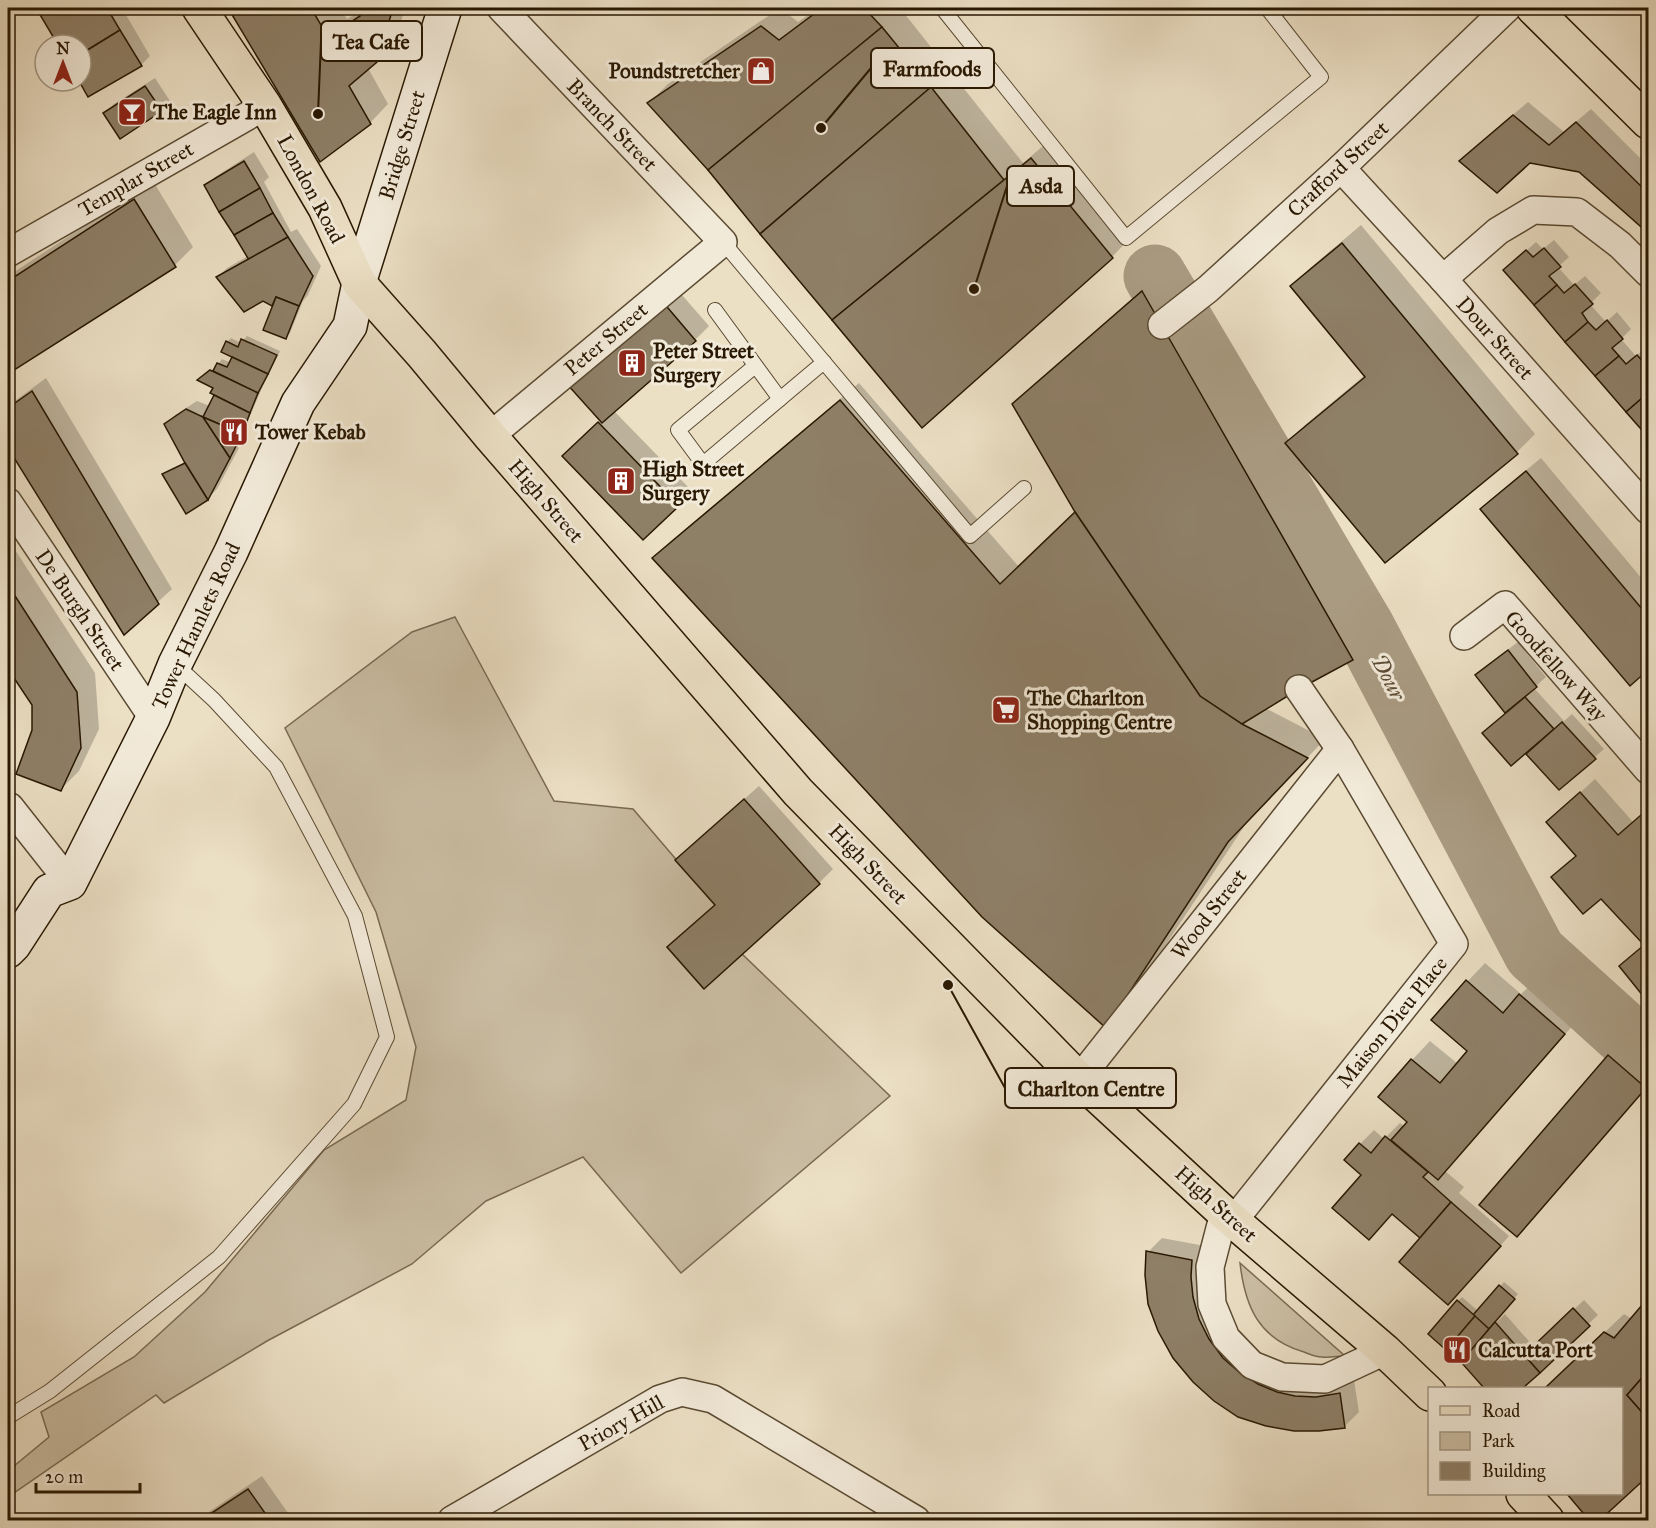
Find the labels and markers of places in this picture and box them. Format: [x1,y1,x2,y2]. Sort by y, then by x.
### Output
callout: Tea Cafe [321,21,422,61]
callout: Farmfoods [871,48,994,88]
shop icon: Poundstretcher [745,55,777,87]
place label: Poundstretcher [609,58,741,84]
bar icon: The Eagle Inn [116,96,148,128]
place label: The Eagle Inn [152,99,277,125]
callout: Asda [1007,166,1074,206]
place label: Peter Street Surgery [653,338,755,388]
building icon: Peter Street Surgery [616,347,648,379]
restaurant icon: Tower Kebab [218,416,250,448]
place label: Tower Kebab [254,419,366,445]
place label: High Street Surgery [642,456,745,506]
building icon: High Street Surgery [605,465,637,497]
place label: The Charlton Shopping Centre [1026,685,1172,735]
supermarket icon: The Charlton Shopping Centre [990,694,1022,726]
callout: Charlton Centre [1005,1068,1176,1108]
restaurant icon: Calcutta Port [1441,1334,1473,1366]
place label: Calcutta Port [1478,1337,1593,1363]

